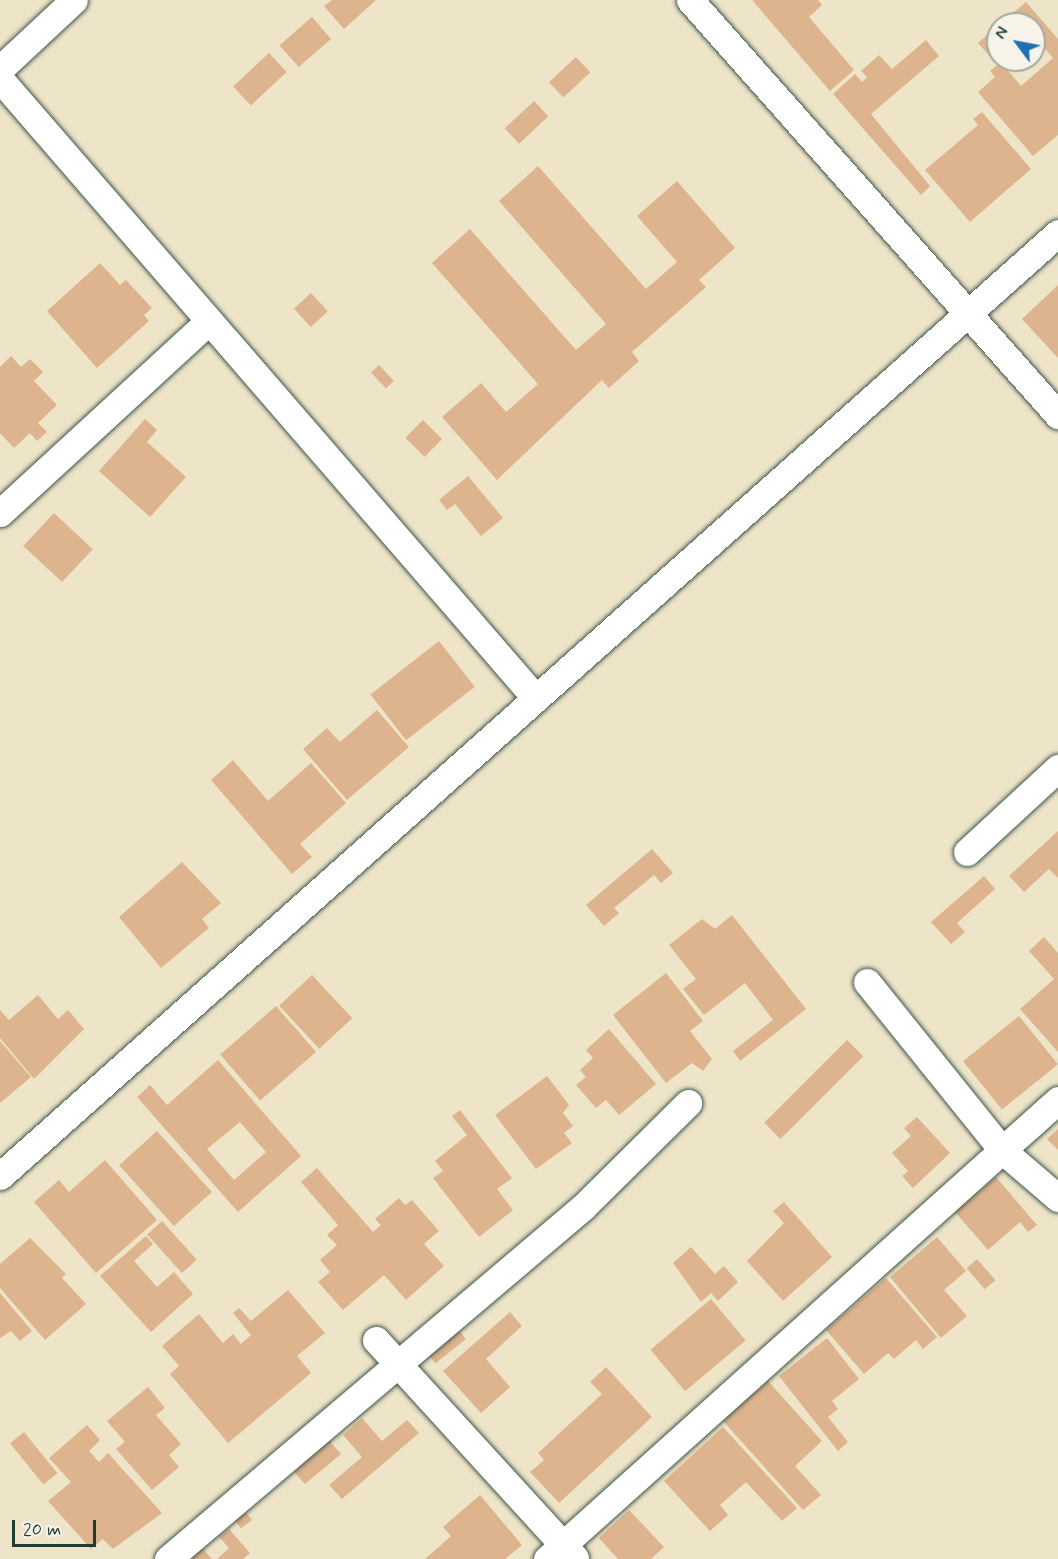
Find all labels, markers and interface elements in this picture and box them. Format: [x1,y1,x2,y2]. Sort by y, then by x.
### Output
north arrow [986,12,1046,72]
text: N [990,23,1014,43]
scale bar [15,1508,99,1546]
text: 20 m [23,1518,61,1542]

